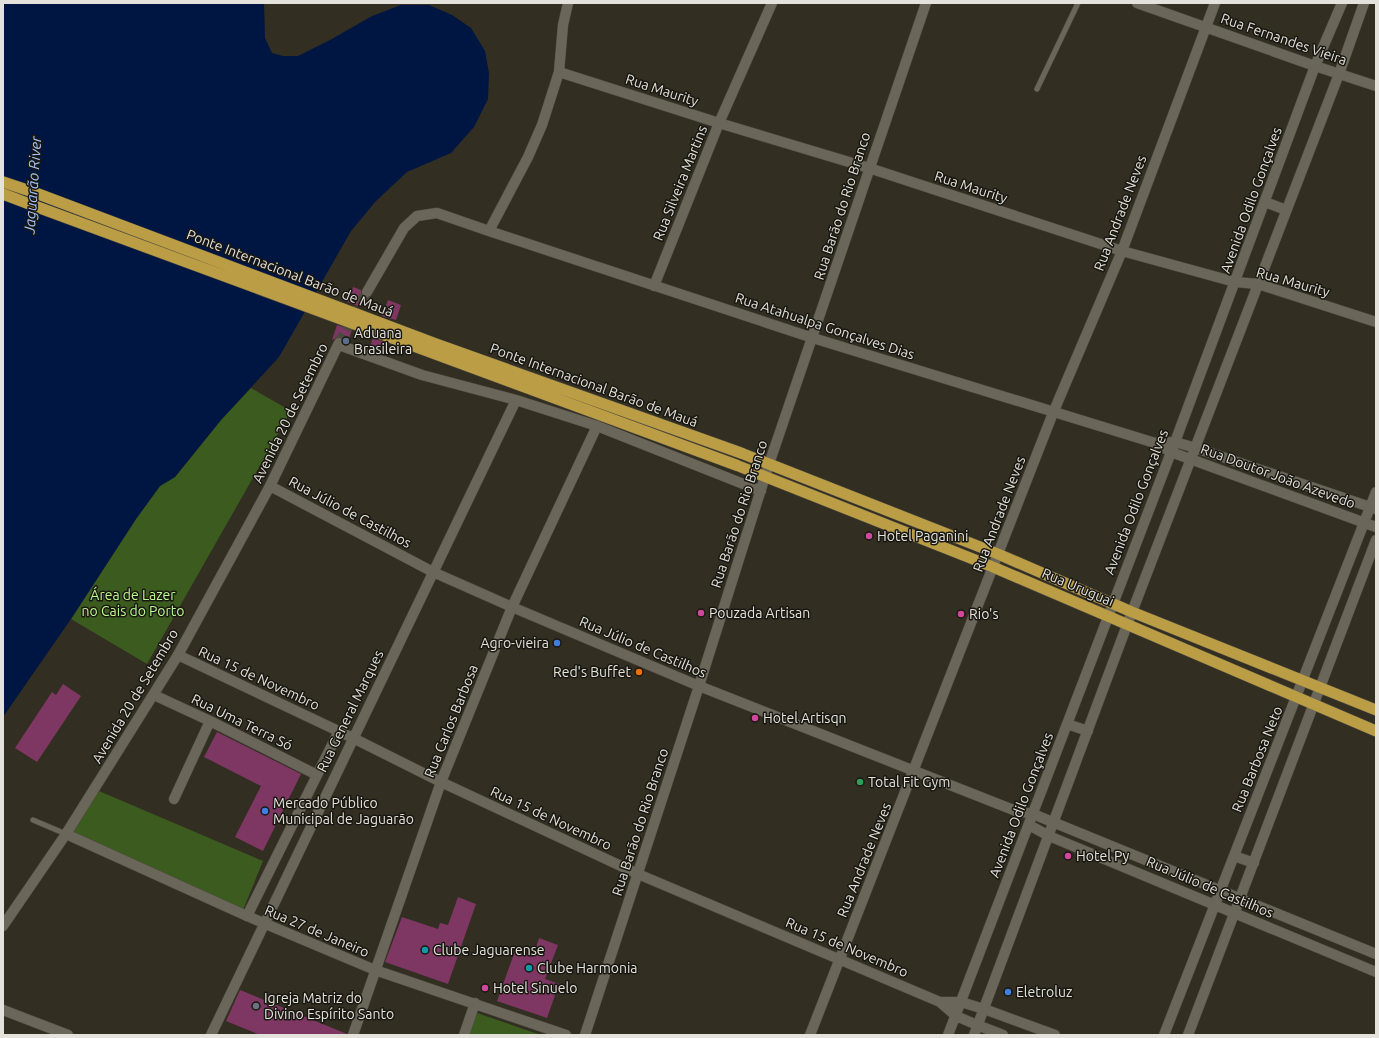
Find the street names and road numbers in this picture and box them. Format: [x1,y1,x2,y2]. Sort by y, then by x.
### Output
street label: Rua Fernandes Vieira [1219,10,1349,68]
street label: Rua Maurity [624,71,701,109]
street label: Rua Silveira Martins [650,123,710,243]
street label: Avenida Odilo Gonçalves [1217,125,1285,275]
street label: Rua Barão do Rio Branco [811,130,873,282]
street label: Rua Andrade Neves [1091,153,1149,273]
street label: Rua Maurity [933,168,1010,206]
street label: Ponte Internacional Barão de Mauá [184,226,396,320]
street label: Rua Maurity [1255,264,1332,300]
street label: Rua Atahualpa Gonçalves Dias [733,289,917,363]
street label: Avenida 20 de Setembro [249,340,331,486]
street label: Ponte Internacional Barão de Mauá [488,340,700,430]
street label: Avenida Odilo Gonçalves [1101,427,1171,577]
street label: Rua Barão do Rio Branco [708,438,770,590]
street label: Rua Doutor João Azevedo [1199,441,1357,511]
street label: Rua Andrade Neves [970,454,1028,574]
street label: Rua Júlio de Castilhos [286,473,414,551]
street label: Rua Uruguai [1040,565,1116,609]
street label: Rua Júlio de Castilhos [577,613,709,681]
street label: Avenida 20 de Setembro [89,626,181,766]
street label: Rua 15 de Novembro [196,643,322,713]
street label: Rua General Marques [313,647,387,775]
street label: Rua Carlos Barbosa [421,662,481,780]
street label: Rua Uma Terra Só [189,691,295,753]
street label: Rua Barbosa Neto [1228,704,1286,814]
street label: Avenida Odilo Gonçalves [986,730,1056,880]
street label: Rua Barão do Rio Branco [609,746,671,898]
street label: Rua 15 de Novembro [488,783,614,853]
street label: Rua Andrade Neves [834,800,894,920]
street label: Rua Júlio de Castilhos [1144,853,1276,921]
street label: Rua 27 de Janeiro [262,902,372,960]
street label: Rua 15 de Novembro [783,914,911,980]

